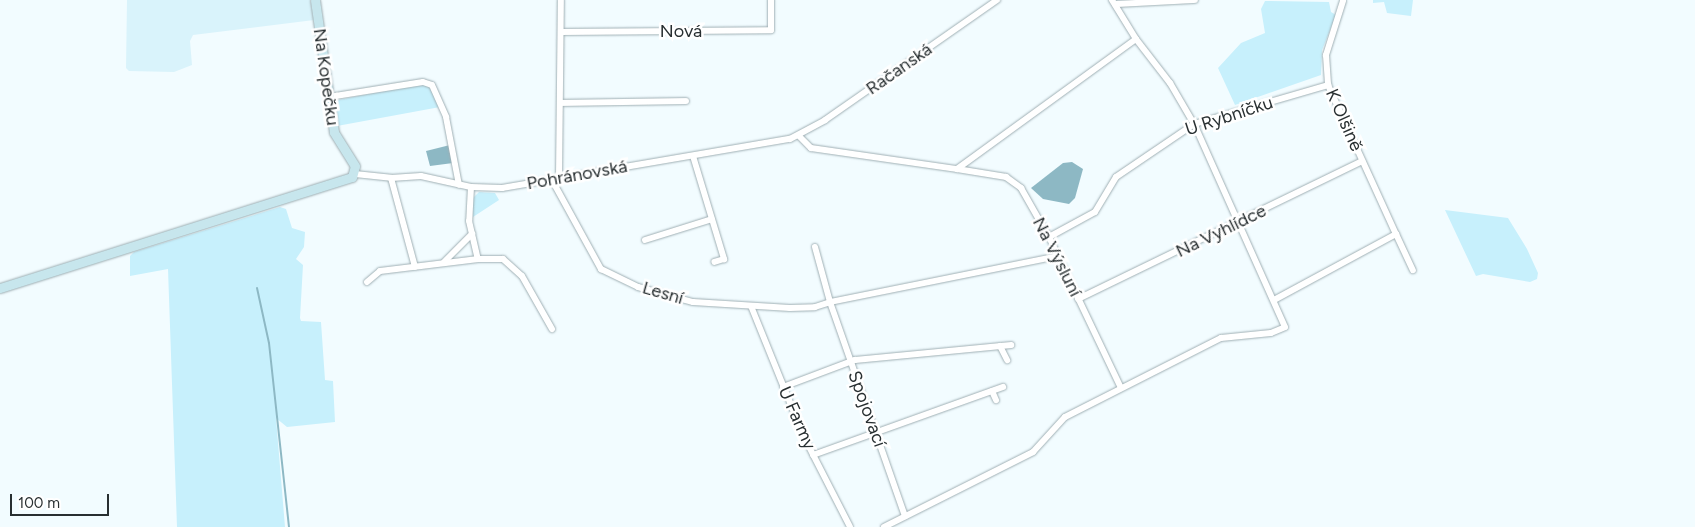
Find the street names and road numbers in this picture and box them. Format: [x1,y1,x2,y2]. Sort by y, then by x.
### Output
street label: Nová [660,20,702,42]
street label: Na Kopečku [308,27,344,127]
street label: Račanská [862,39,936,99]
street label: K Olšině [1321,86,1367,154]
street label: U Rybníčku [1182,92,1276,140]
street label: Pohránovská [525,156,629,194]
street label: Na Vyhlídce [1172,200,1270,262]
street label: Na Výsluní [1028,214,1086,300]
street label: Lesní [640,277,686,309]
street label: Spojovací [843,368,891,450]
street label: U Farmy [774,383,820,453]

